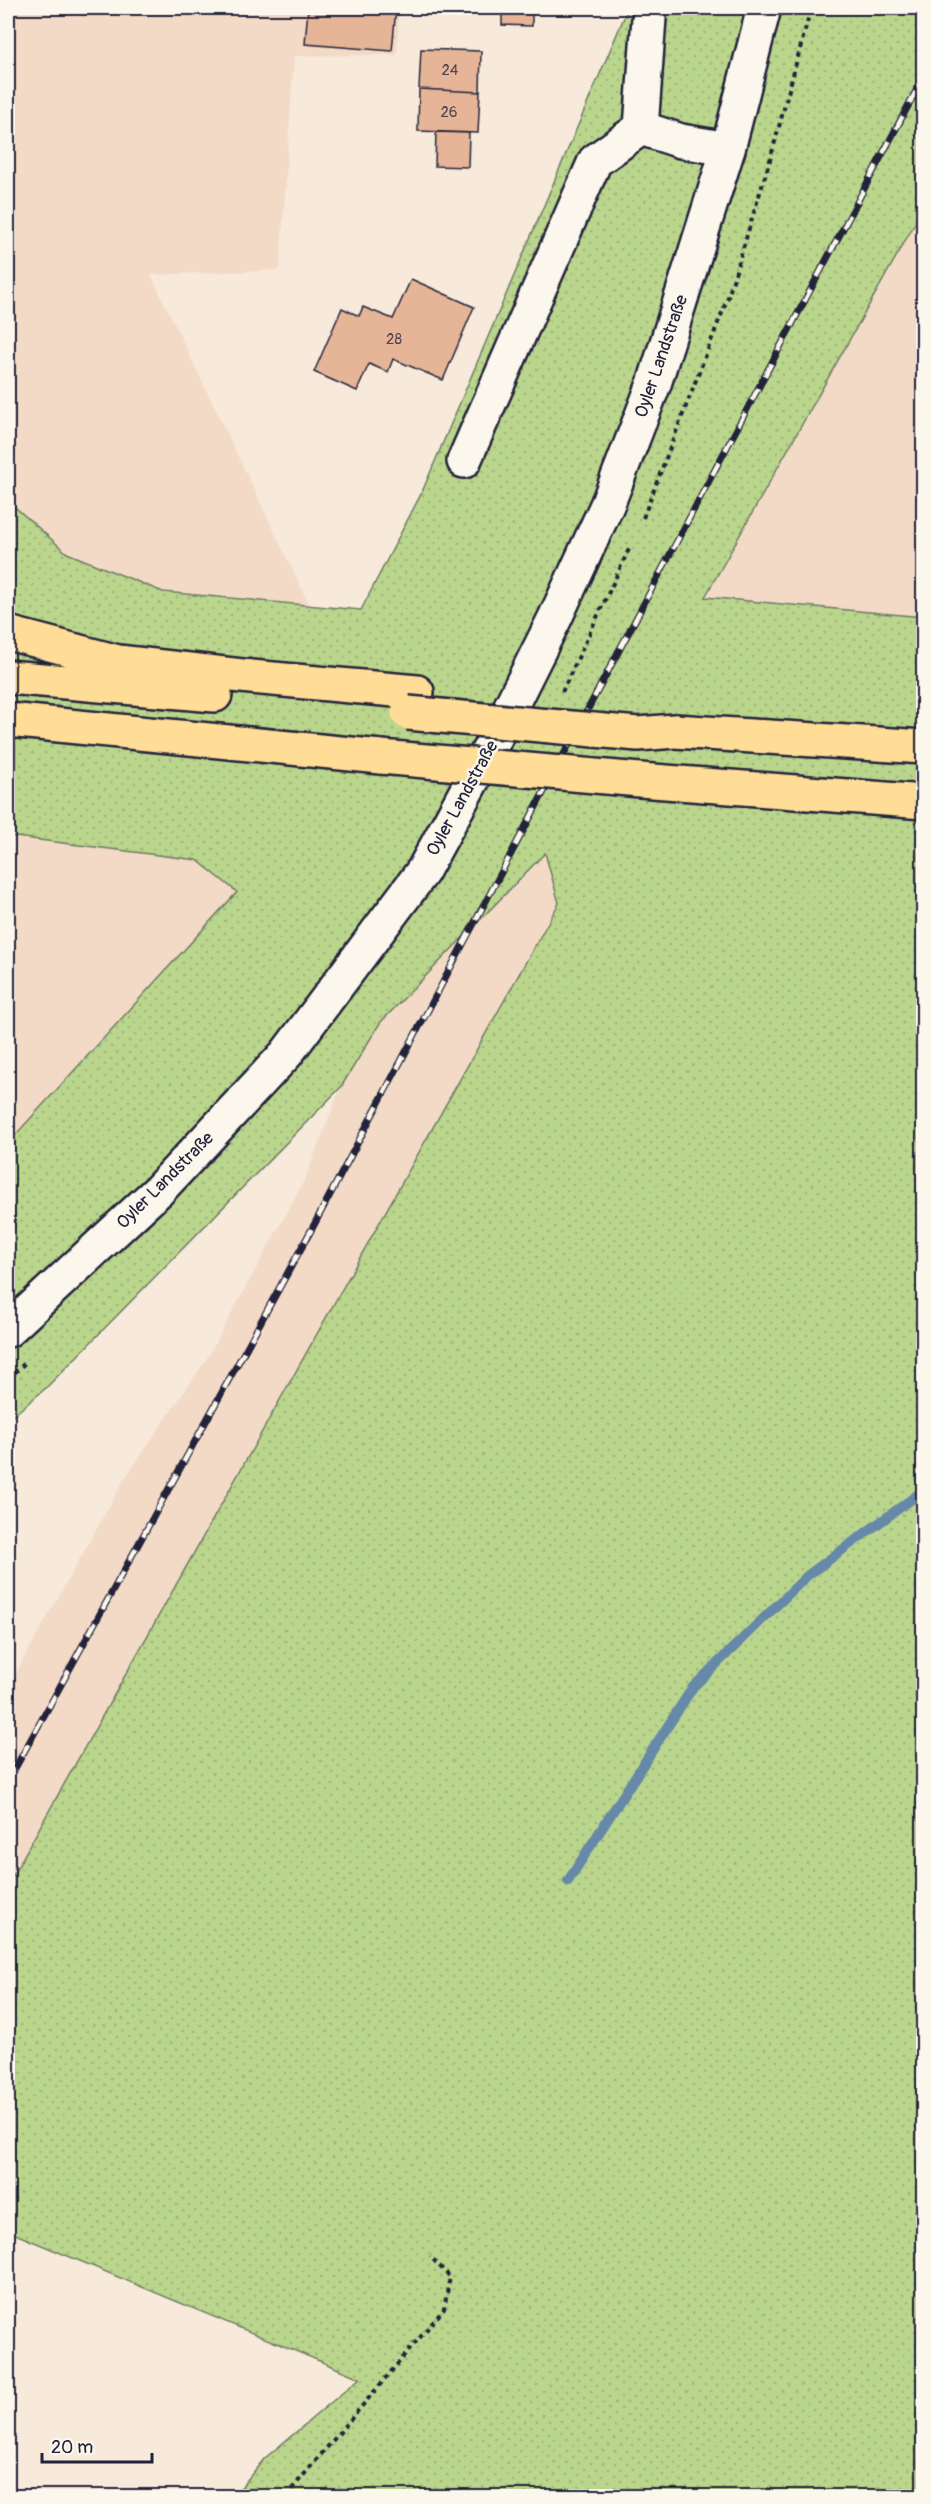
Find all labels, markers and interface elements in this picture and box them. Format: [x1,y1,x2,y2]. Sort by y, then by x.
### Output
house number: 24 [441,61,459,80]
house number: 26 [440,103,458,122]
street label: Oyler Landstraße [630,292,693,421]
house number: 28 [386,330,402,349]
street label: Oyler Landstraße [421,736,504,860]
street label: Oyler Landstraße [112,1127,219,1234]
scale bar [42,2426,152,2464]
text: 20 m [51,2436,93,2459]

